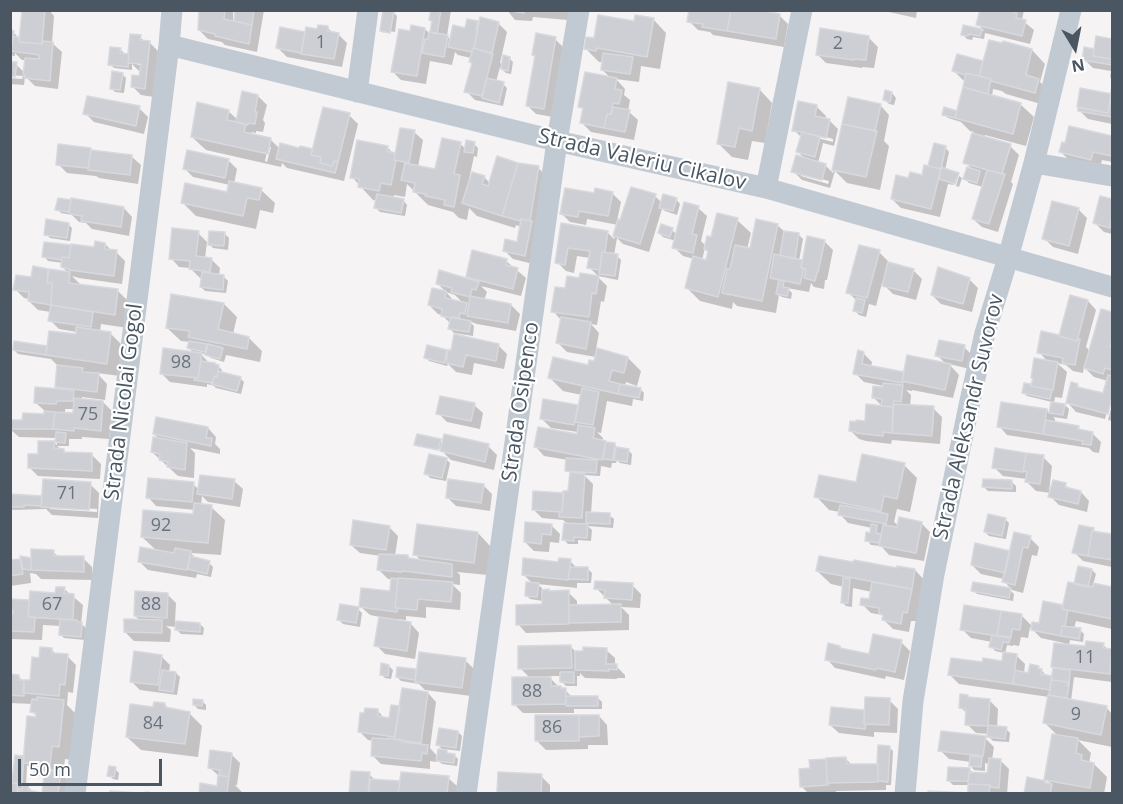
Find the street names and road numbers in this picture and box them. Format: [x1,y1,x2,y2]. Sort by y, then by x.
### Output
street label: Strada Valeriu Cikalov [536,124,748,196]
street label: Strada Aleksandr Suvorov [928,292,1010,542]
street label: Strada Nicolai Gogol [99,302,149,502]
street label: Strada Osipenco [497,320,545,484]

